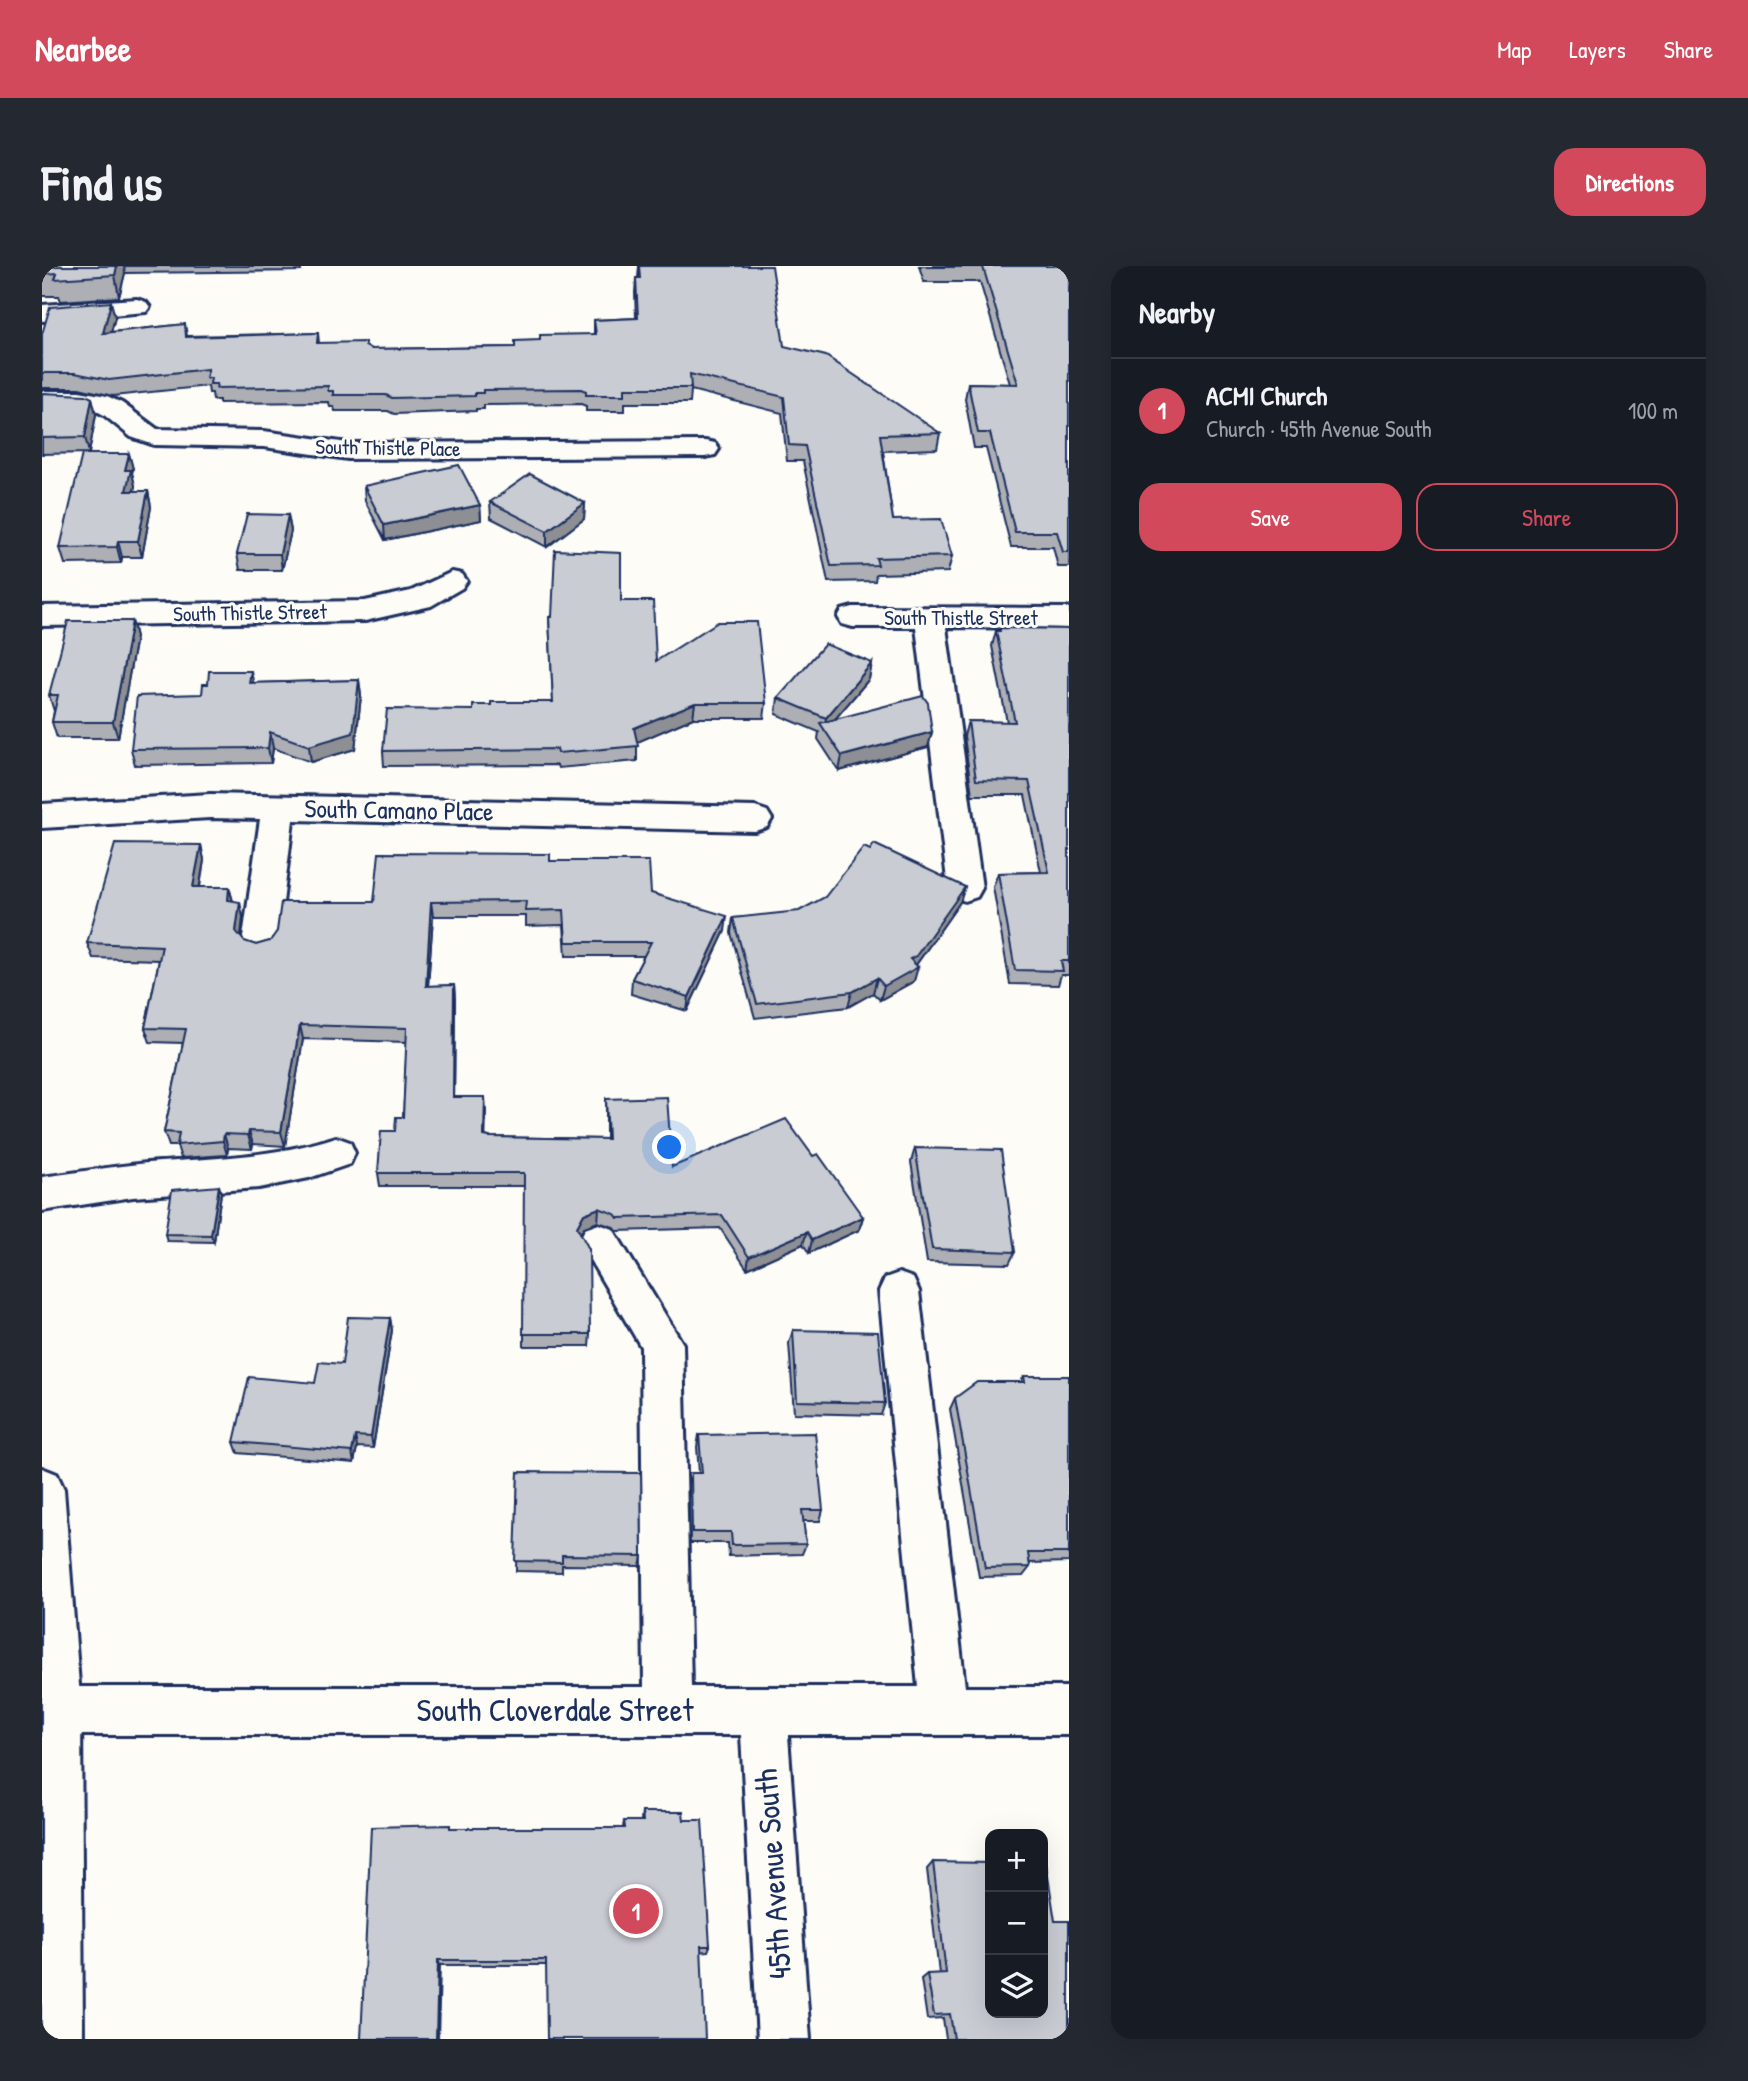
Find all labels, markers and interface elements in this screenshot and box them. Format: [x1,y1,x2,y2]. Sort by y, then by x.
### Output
text: Nearbee [35,27,131,71]
text: Map [1497,33,1531,65]
text: Layers [1569,33,1626,65]
text: Share [1664,33,1713,65]
button: Directions [1554,148,1706,216]
text: Find us [42,149,162,215]
text: Nearby [1139,292,1215,332]
text: ACMI Church [1206,378,1327,413]
text: 1 [1158,395,1166,426]
text: 100 m [1628,395,1678,426]
text: Church · 45th Avenue South [1206,413,1432,444]
street label: South Thistle Place [315,432,461,463]
button: Save [1139,483,1402,551]
button: Share [1416,483,1678,551]
street label: South Thistle Street [173,597,328,628]
street label: South Thistle Street [884,603,1039,632]
street label: South Camano Place [304,790,494,829]
your location [652,1130,686,1164]
street label: South Cloverdale Street [416,1688,695,1731]
street label: 45th Avenue South [744,1767,801,1981]
map controls [985,1829,1048,2018]
button: + [985,1829,1048,1892]
pin: 1 [613,1885,659,1937]
button: − [985,1892,1048,1955]
button: layers [985,1955,1048,2018]

